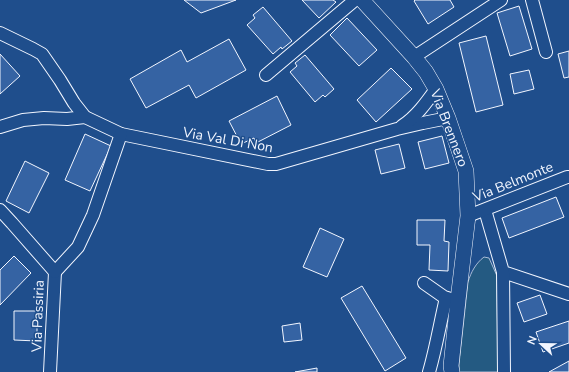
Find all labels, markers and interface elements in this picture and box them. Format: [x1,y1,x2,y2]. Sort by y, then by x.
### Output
street label: Via Brennero [425,85,473,170]
street label: Via Val Di Non [180,123,275,157]
street label: Via Belmonte [469,157,556,207]
street label: Via Passiria [27,280,49,353]
north arrow [521,324,561,364]
text: N [524,334,541,347]

